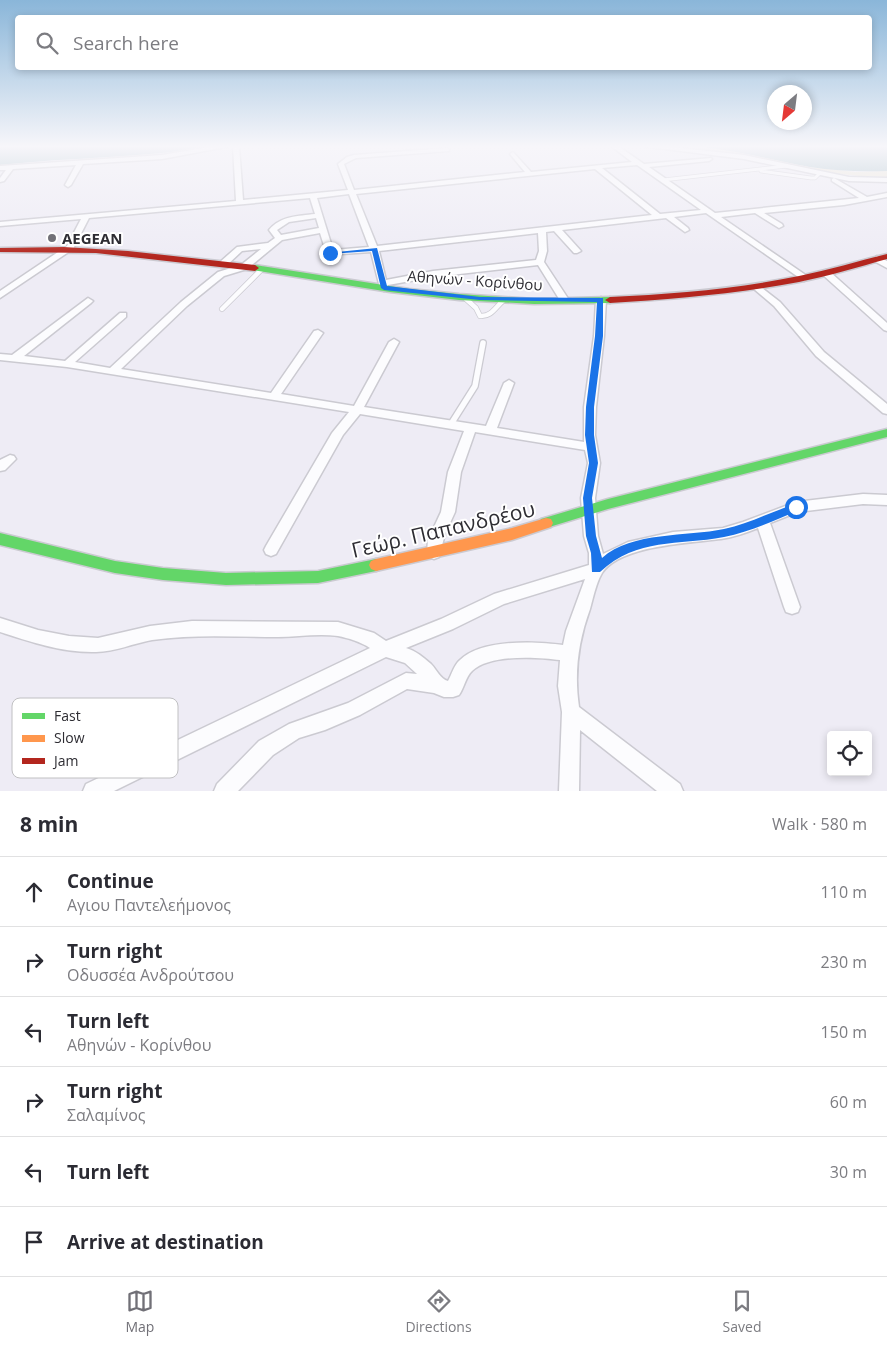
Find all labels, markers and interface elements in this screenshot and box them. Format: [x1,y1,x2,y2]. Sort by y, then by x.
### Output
search box [15,15,872,70]
icon: search [33,29,61,57]
text: Search here [73,30,179,56]
north arrow [767,85,812,130]
place label: AEGEAN [62,228,123,248]
marker: AEGEAN [46,232,58,244]
route end [319,242,342,265]
street label: Αθηνών - Κορίνθου [407,265,543,295]
street label: Γεώρ. Παπανδρέου [349,494,537,564]
route start [785,496,808,519]
legend [12,698,178,778]
text: Fast [54,706,81,725]
text: Slow [54,728,85,747]
map controls [827,731,872,776]
button: locate [827,731,872,776]
text: Jam [52,751,79,770]
text: 8 min [20,810,78,838]
text: Walk · 580 m [772,813,867,835]
text: Continue [67,868,154,894]
icon: ahead [20,878,48,906]
text: 110 m [821,881,867,903]
text: Αγιου Παντελεήμονος [67,894,231,916]
text: Turn right [67,938,162,964]
icon: right [20,948,48,976]
text: 230 m [821,951,867,973]
text: Οδυσσέα Ανδρούτσου [67,964,234,986]
text: Turn left [67,1008,149,1034]
icon: left [20,1018,48,1046]
text: 150 m [821,1021,867,1043]
text: Αθηνών - Κορίνθου [67,1034,212,1056]
text: Turn right [67,1078,162,1104]
icon: right [20,1088,48,1116]
text: 60 m [830,1091,867,1113]
text: Σαλαμίνος [67,1104,146,1126]
icon: left [20,1158,48,1186]
text: Turn left [67,1159,149,1185]
text: 30 m [830,1161,867,1183]
icon: arrive [20,1228,48,1256]
text: Arrive at destination [67,1229,264,1255]
tab: Map [125,1287,154,1336]
tab: Directions [405,1287,472,1336]
tab: Saved [723,1287,761,1336]

